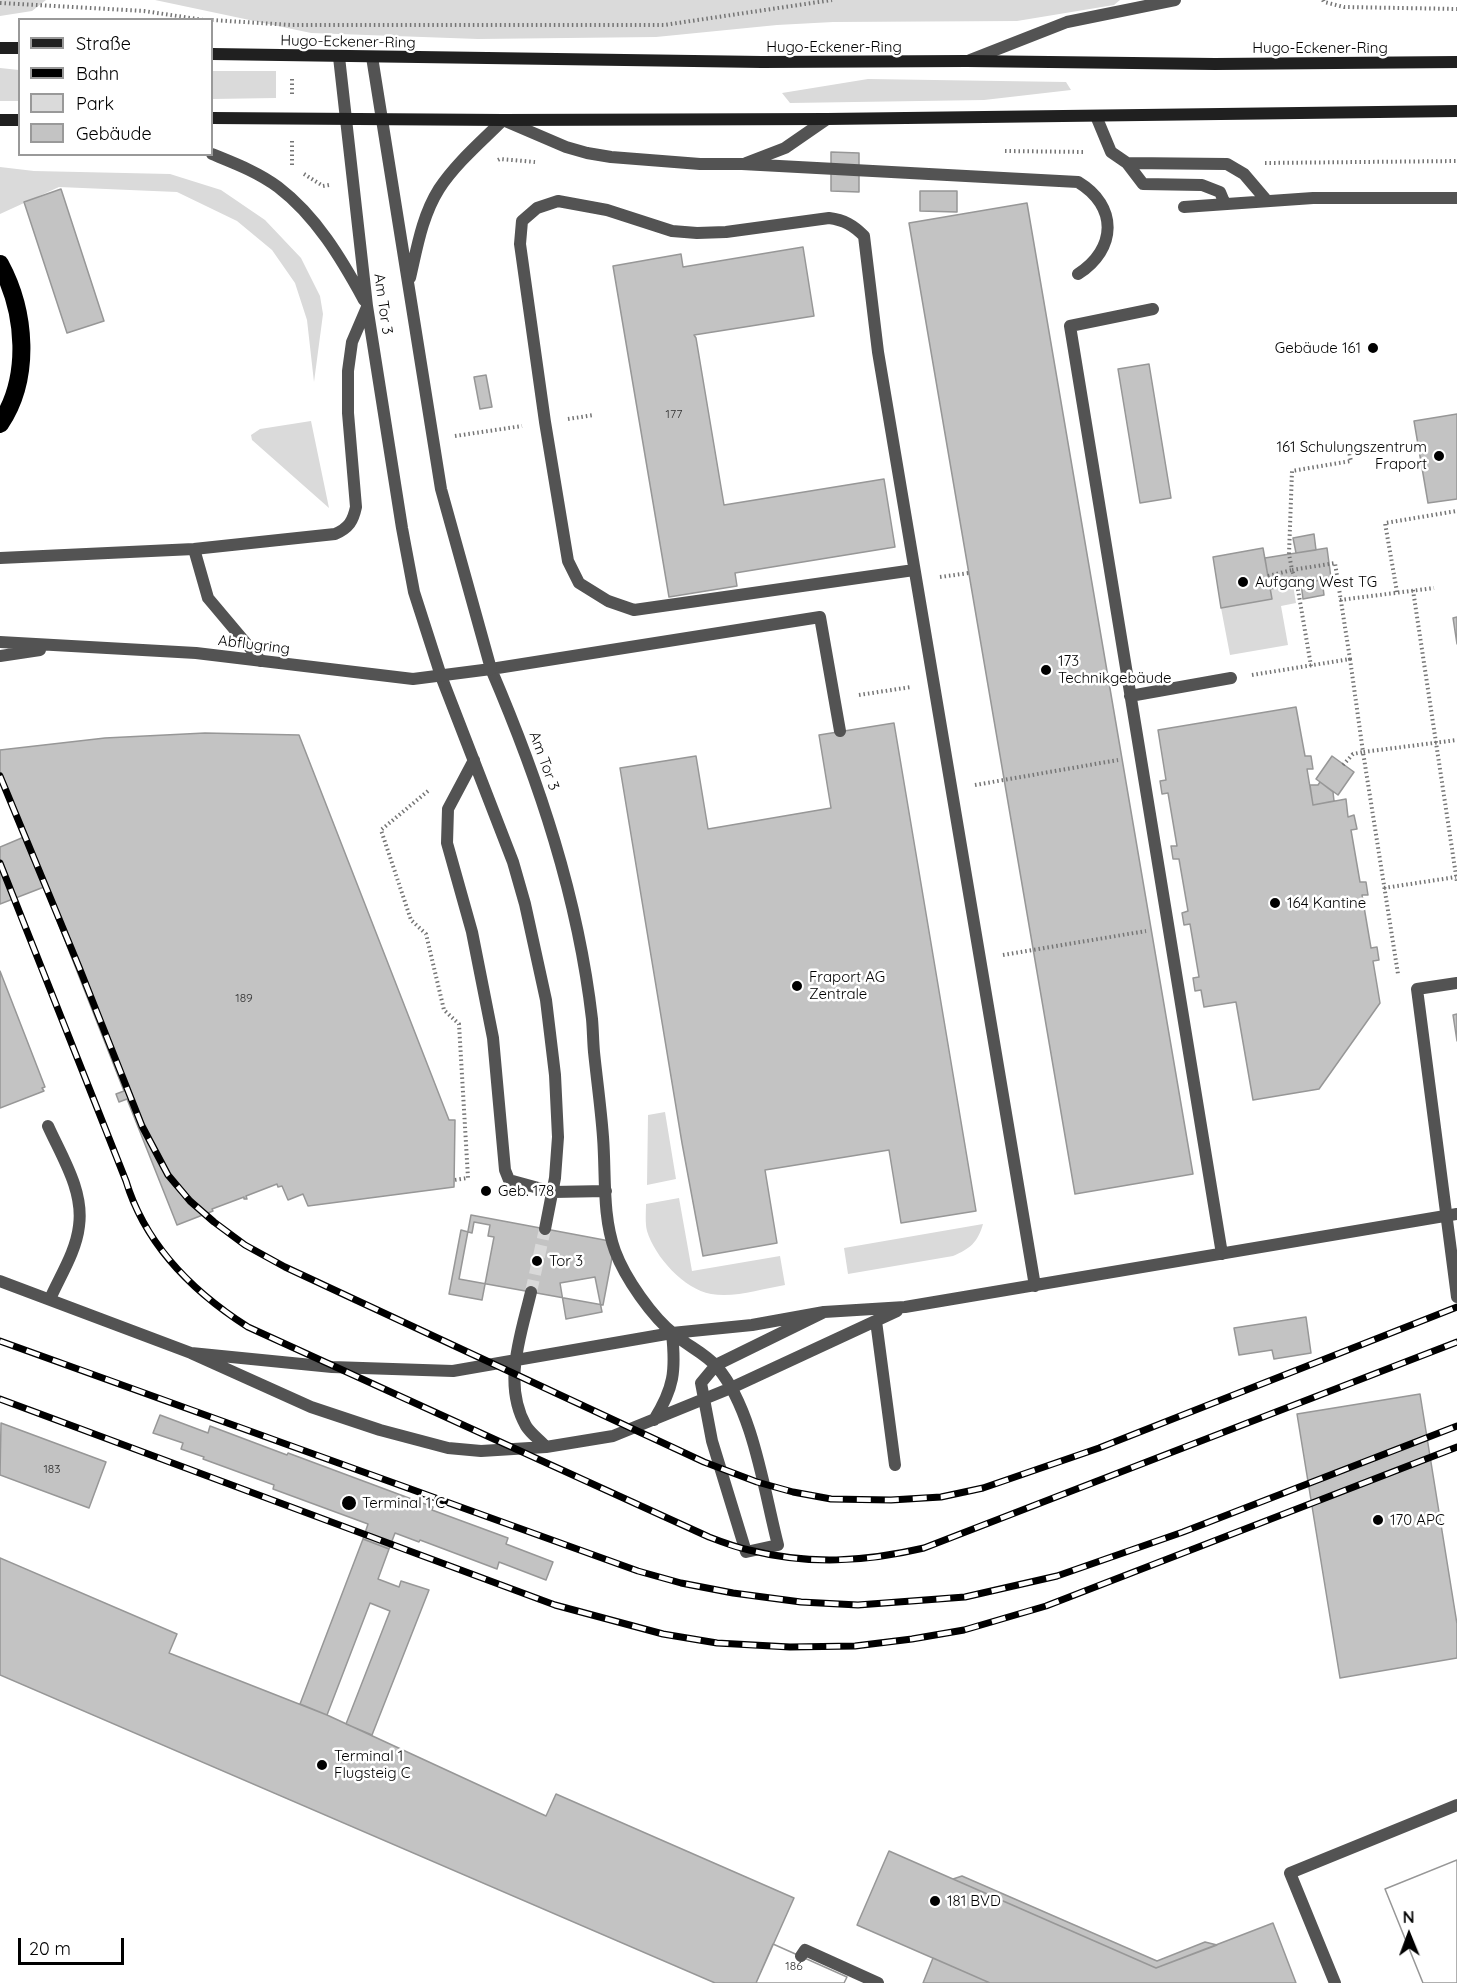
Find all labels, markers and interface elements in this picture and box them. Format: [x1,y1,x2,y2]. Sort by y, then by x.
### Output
legend [18,18,213,156]
text: Straße [76,32,131,55]
street label: Hugo-Eckener-Ring [280,32,416,52]
street label: Hugo-Eckener-Ring [766,38,902,56]
street label: Hugo-Eckener-Ring [1252,39,1388,57]
text: Bahn [76,62,119,85]
text: Park [76,92,114,115]
text: Gebäude [76,122,152,145]
street label: Am Tor 3 [370,272,396,336]
place label: Gebäude 161 [1275,339,1361,357]
marker: Gebäude 161 [1366,341,1380,355]
house number: 177 [666,407,682,421]
place label: 161 Schulungszentrum Fraport [1276,438,1427,473]
marker: 161 Schulungszentrum Fraport [1432,449,1446,463]
place label: Aufgang West TG [1255,573,1377,591]
marker: Aufgang West TG [1236,575,1250,589]
street label: Abflugring [217,632,291,658]
place label: 173 Technikgebäude [1058,652,1172,687]
marker: 173 Technikgebäude [1039,663,1053,677]
street label: Am Tor 3 [525,729,563,793]
place label: 164 Kantine [1287,894,1366,912]
marker: 164 Kantine [1268,896,1282,910]
place label: Fraport AG Zentrale [809,968,885,1003]
marker: Fraport AG Zentrale [790,979,804,993]
house number: 189 [235,991,253,1005]
place label: Geb. 178 [498,1182,554,1200]
marker: Geb. 178 [479,1184,493,1198]
place label: Tor 3 [549,1252,583,1270]
marker: Tor 3 [530,1254,544,1268]
house number: 183 [43,1462,61,1476]
marker: Terminal 1 C [340,1494,358,1512]
place label: Terminal 1 C [362,1494,445,1512]
place label: 170 APC [1390,1511,1445,1529]
marker: 170 APC [1371,1513,1385,1527]
place label: Terminal 1 Flugsteig C [334,1747,410,1782]
marker: Terminal 1 Flugsteig C [315,1758,329,1772]
place label: 181 BVD [947,1892,1001,1910]
marker: 181 BVD [928,1894,942,1908]
north arrow [1379,1905,1439,1965]
text: N [1403,1907,1415,1927]
scale bar [21,1926,128,1964]
text: 20 m [29,1937,71,1960]
house number: 186 [785,1959,803,1973]

